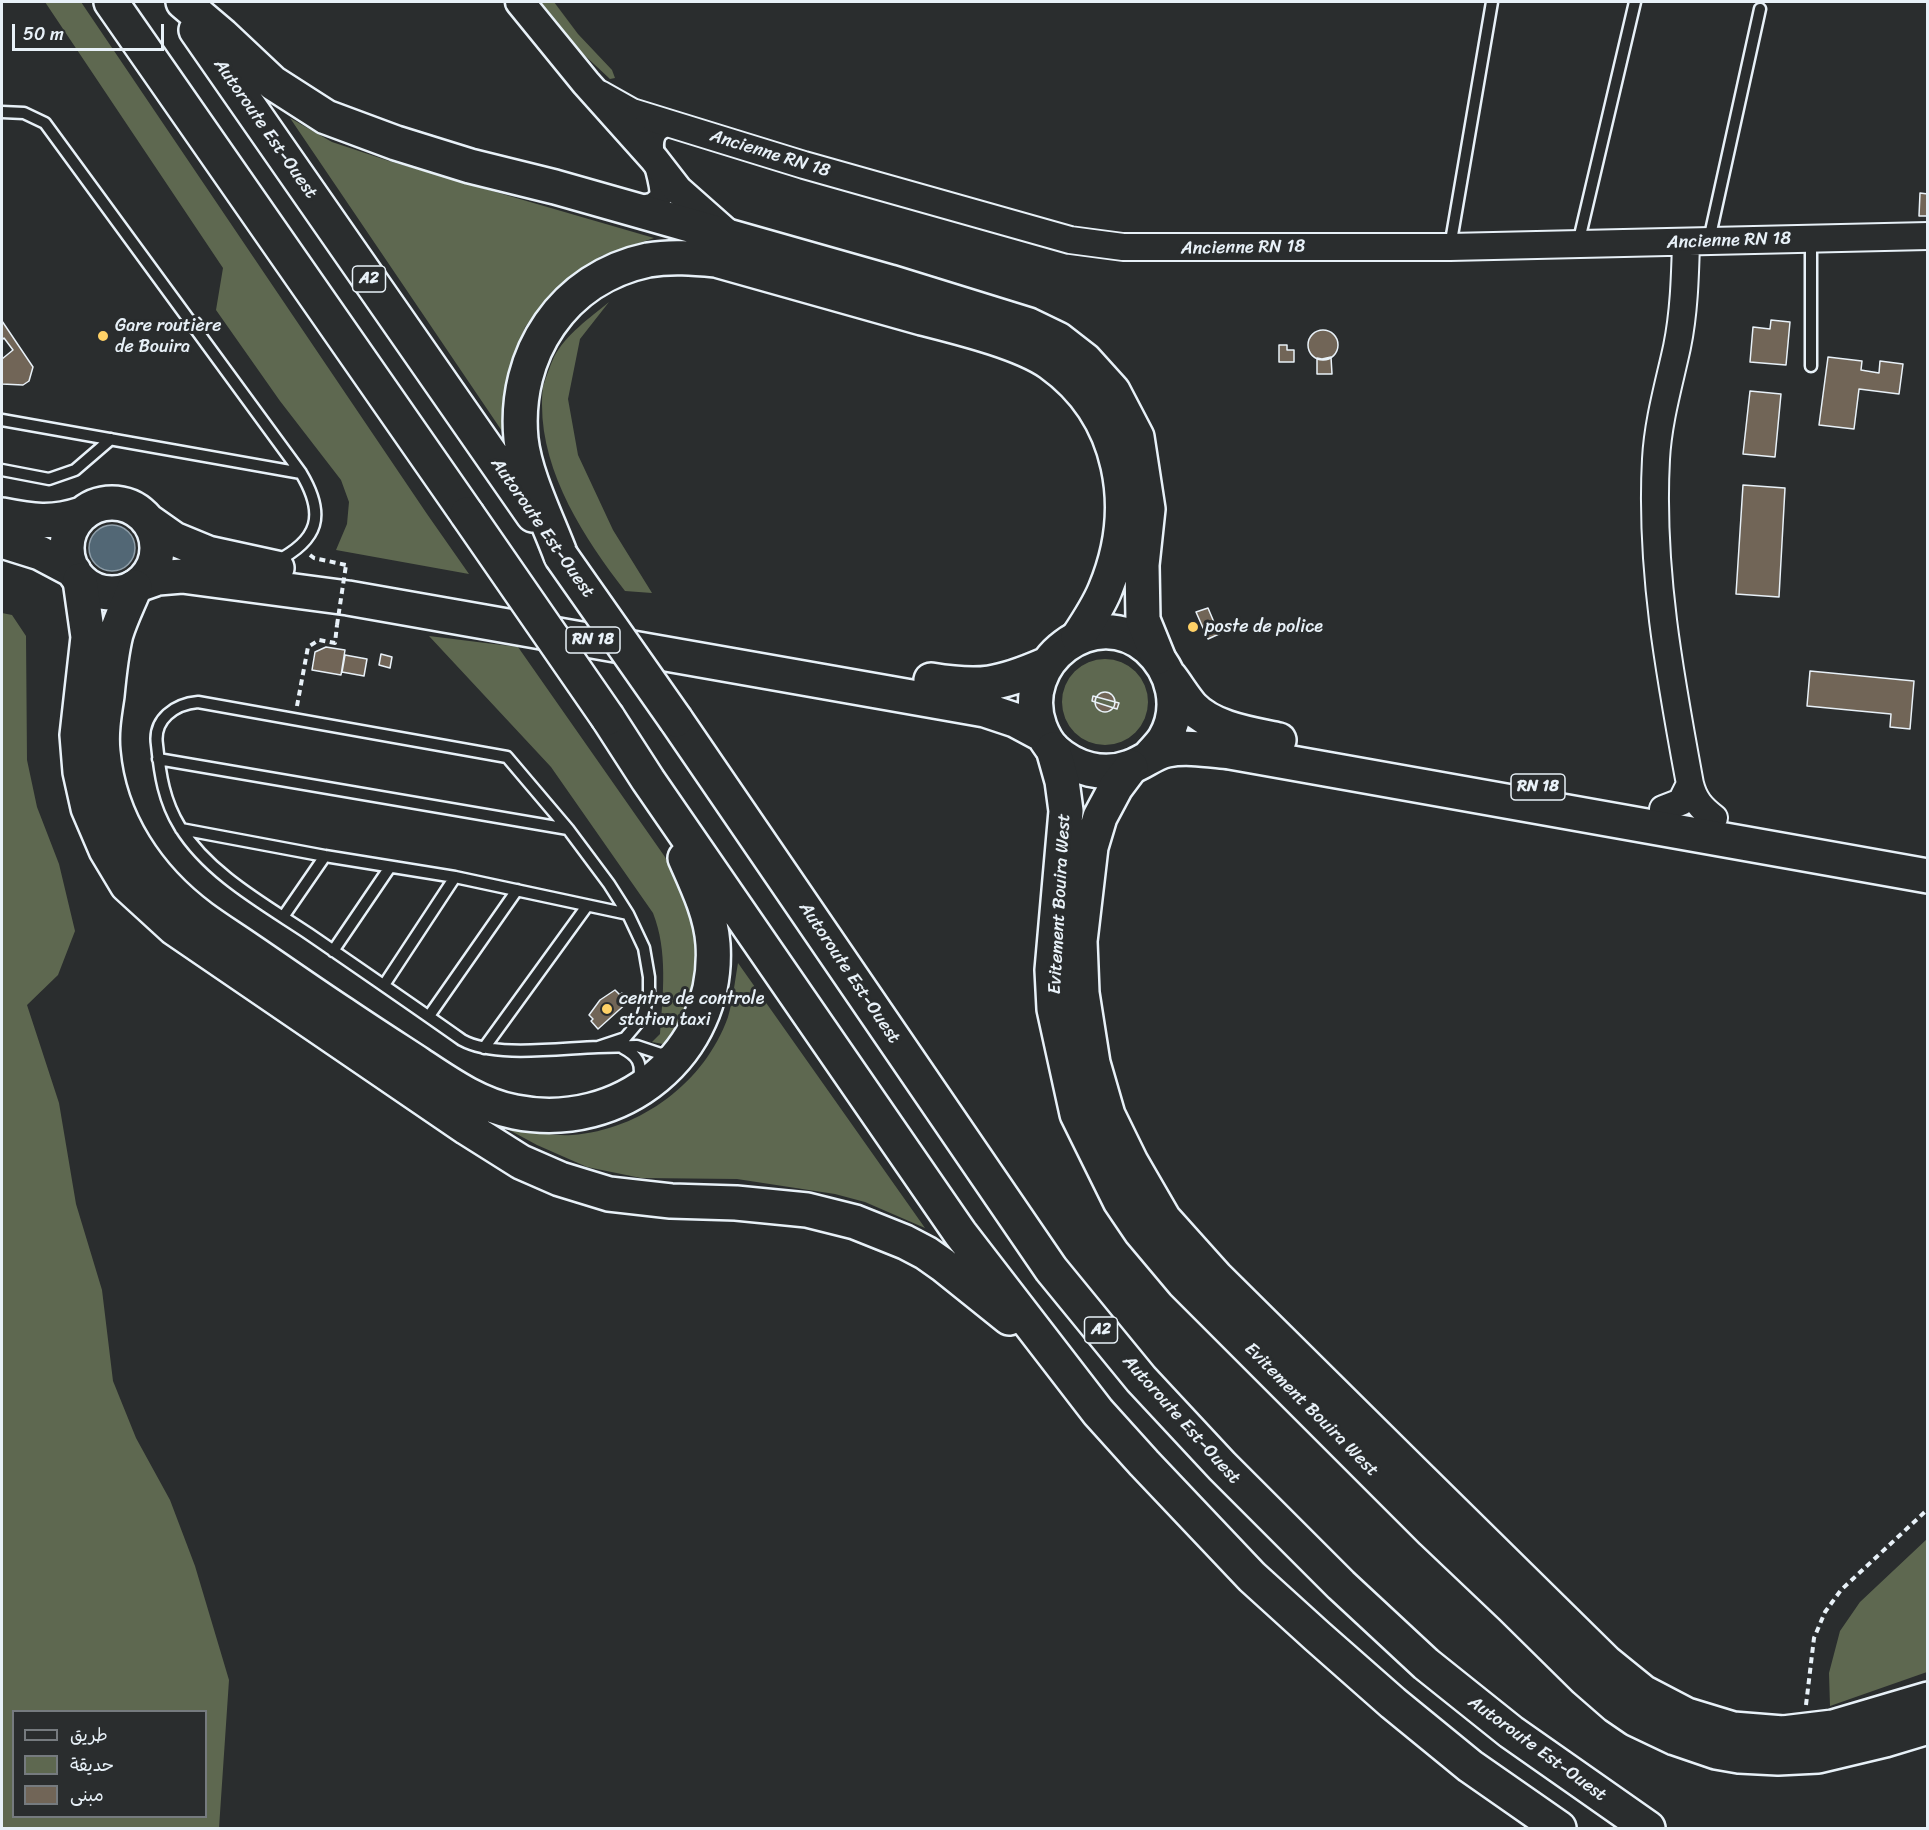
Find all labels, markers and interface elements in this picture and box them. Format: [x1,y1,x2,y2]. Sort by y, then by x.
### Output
scale bar [15,12,166,50]
text: 50 m [23,18,64,50]
street label: Autoroute Est-Ouest [209,55,321,203]
street label: Ancienne RN 18 [707,125,833,183]
street label: Ancienne RN 18 [1666,228,1792,254]
street label: Ancienne RN 18 [1181,236,1305,260]
road number: A2 [352,266,386,292]
place label: Gare routière de Bouira [115,315,221,358]
marker: Gare routière de Bouira [96,329,110,343]
street label: Autoroute Est-Ouest [486,454,598,602]
place label: poste de police [1205,616,1323,638]
marker: poste de police [1186,620,1200,634]
road number: RN 18 [566,627,620,653]
road number: RN 18 [1511,774,1565,800]
street label: Evitement Bouira West [1044,813,1076,995]
street label: Autoroute Est-Ouest [794,898,904,1048]
place label: centre de controle station taxi [619,988,764,1030]
marker: centre de controle station taxi [600,1002,614,1016]
road number: A2 [1084,1317,1118,1343]
street label: Evitement Bouira West [1239,1338,1383,1482]
street label: Autoroute Est-Ouest [1117,1351,1245,1489]
street label: Autoroute Est-Ouest [1464,1692,1610,1806]
legend [12,1710,207,1818]
text: طريق [70,1719,108,1751]
text: حديقة [70,1749,114,1781]
text: مبنى [70,1779,104,1811]

